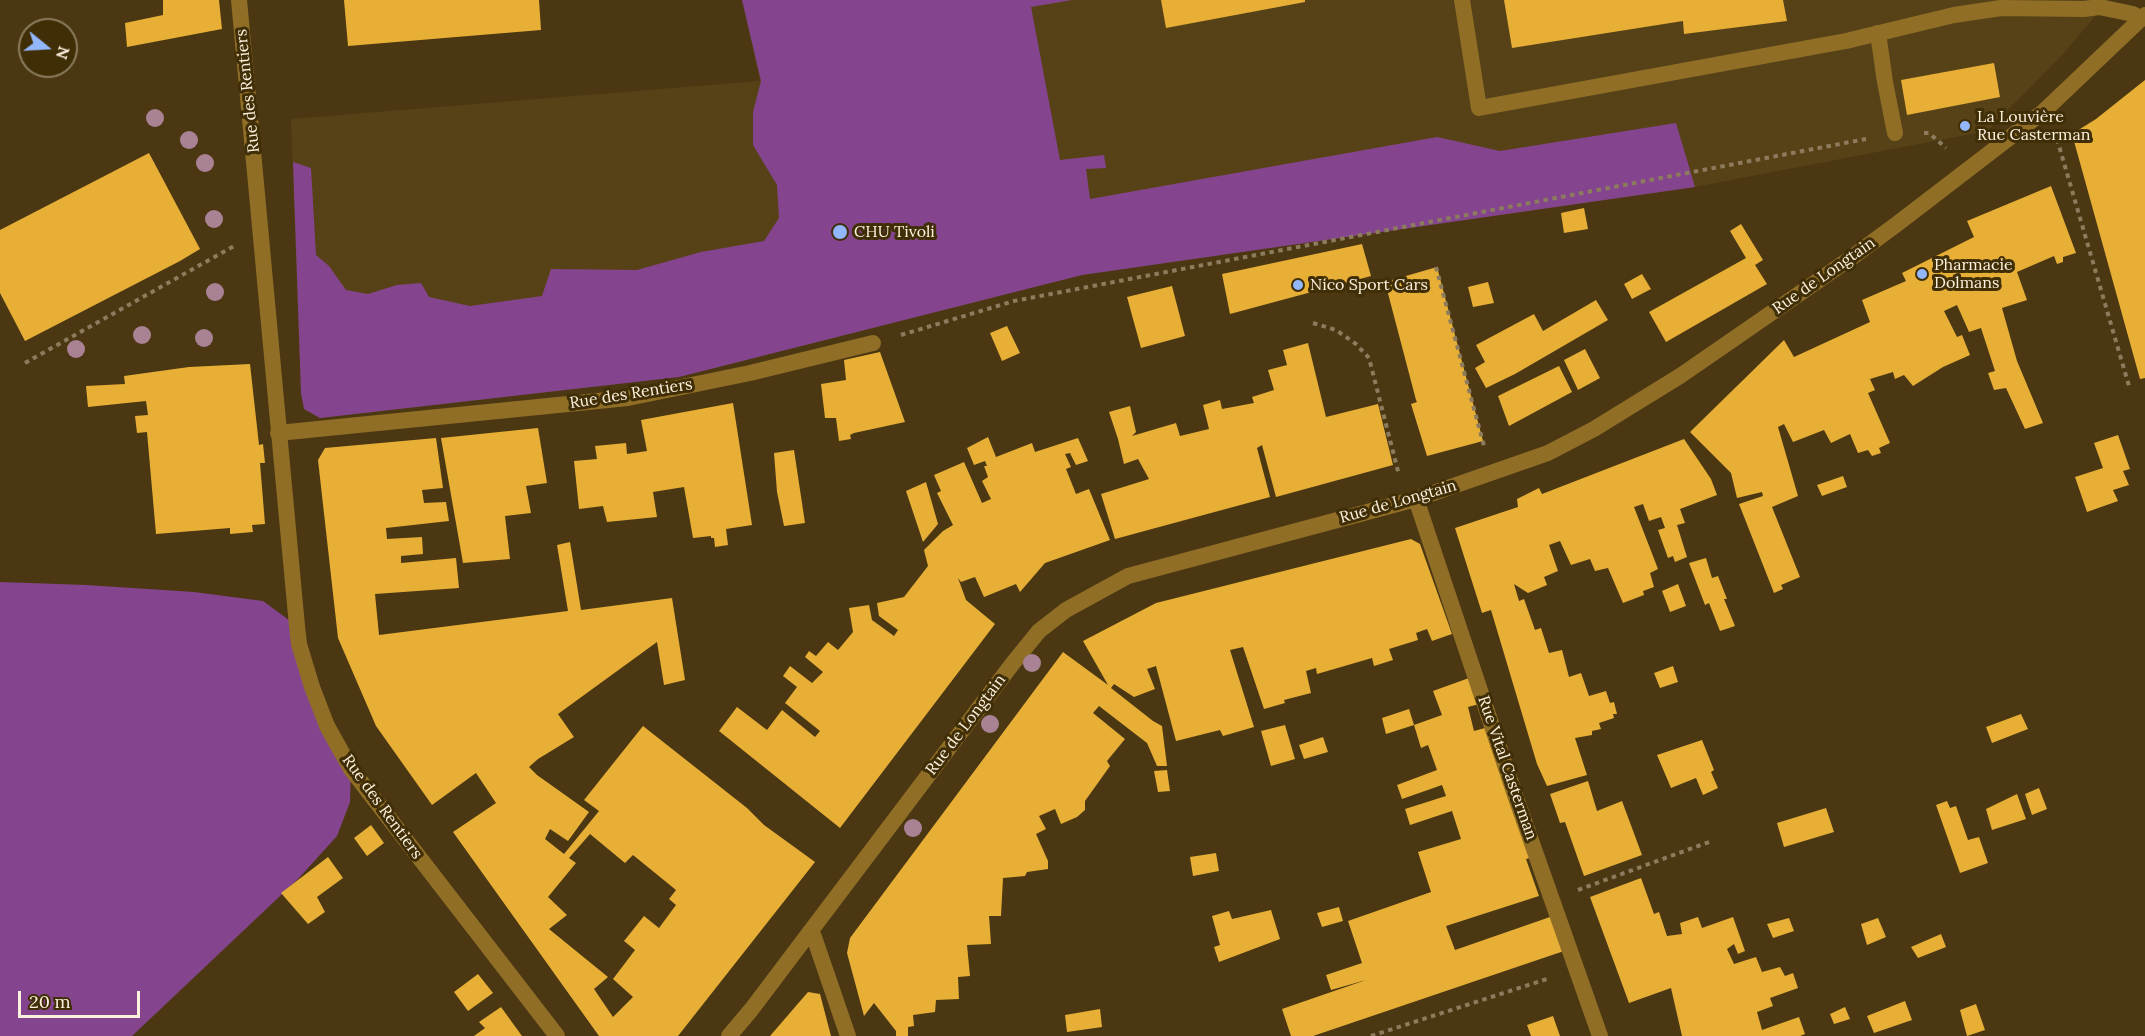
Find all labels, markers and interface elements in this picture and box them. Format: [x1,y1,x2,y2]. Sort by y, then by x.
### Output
north arrow [18,18,78,78]
street label: Rue des Rentiers [232,28,264,154]
text: N [52,44,75,62]
place label: La Louvière Rue Casterman [1977,107,2090,145]
marker: La Louvière Rue Casterman [1958,119,1972,133]
place label: CHU Tivoli [854,222,935,242]
marker: CHU Tivoli [831,223,849,241]
street label: Rue de Longtain [1769,234,1879,318]
place label: Pharmacie Dolmans [1934,255,2013,293]
marker: Pharmacie Dolmans [1915,267,1929,281]
place label: Nico Sport Cars [1310,275,1428,295]
marker: Nico Sport Cars [1291,278,1305,292]
street label: Rue des Rentiers [568,375,694,413]
street label: Rue de Longtain [1337,476,1459,528]
street label: Rue de Longtain [922,671,1010,779]
street label: Rue Vital Casterman [1473,693,1541,843]
street label: Rue des Rentiers [338,751,426,863]
scale bar [21,979,142,1017]
text: 20 m [29,990,71,1013]

